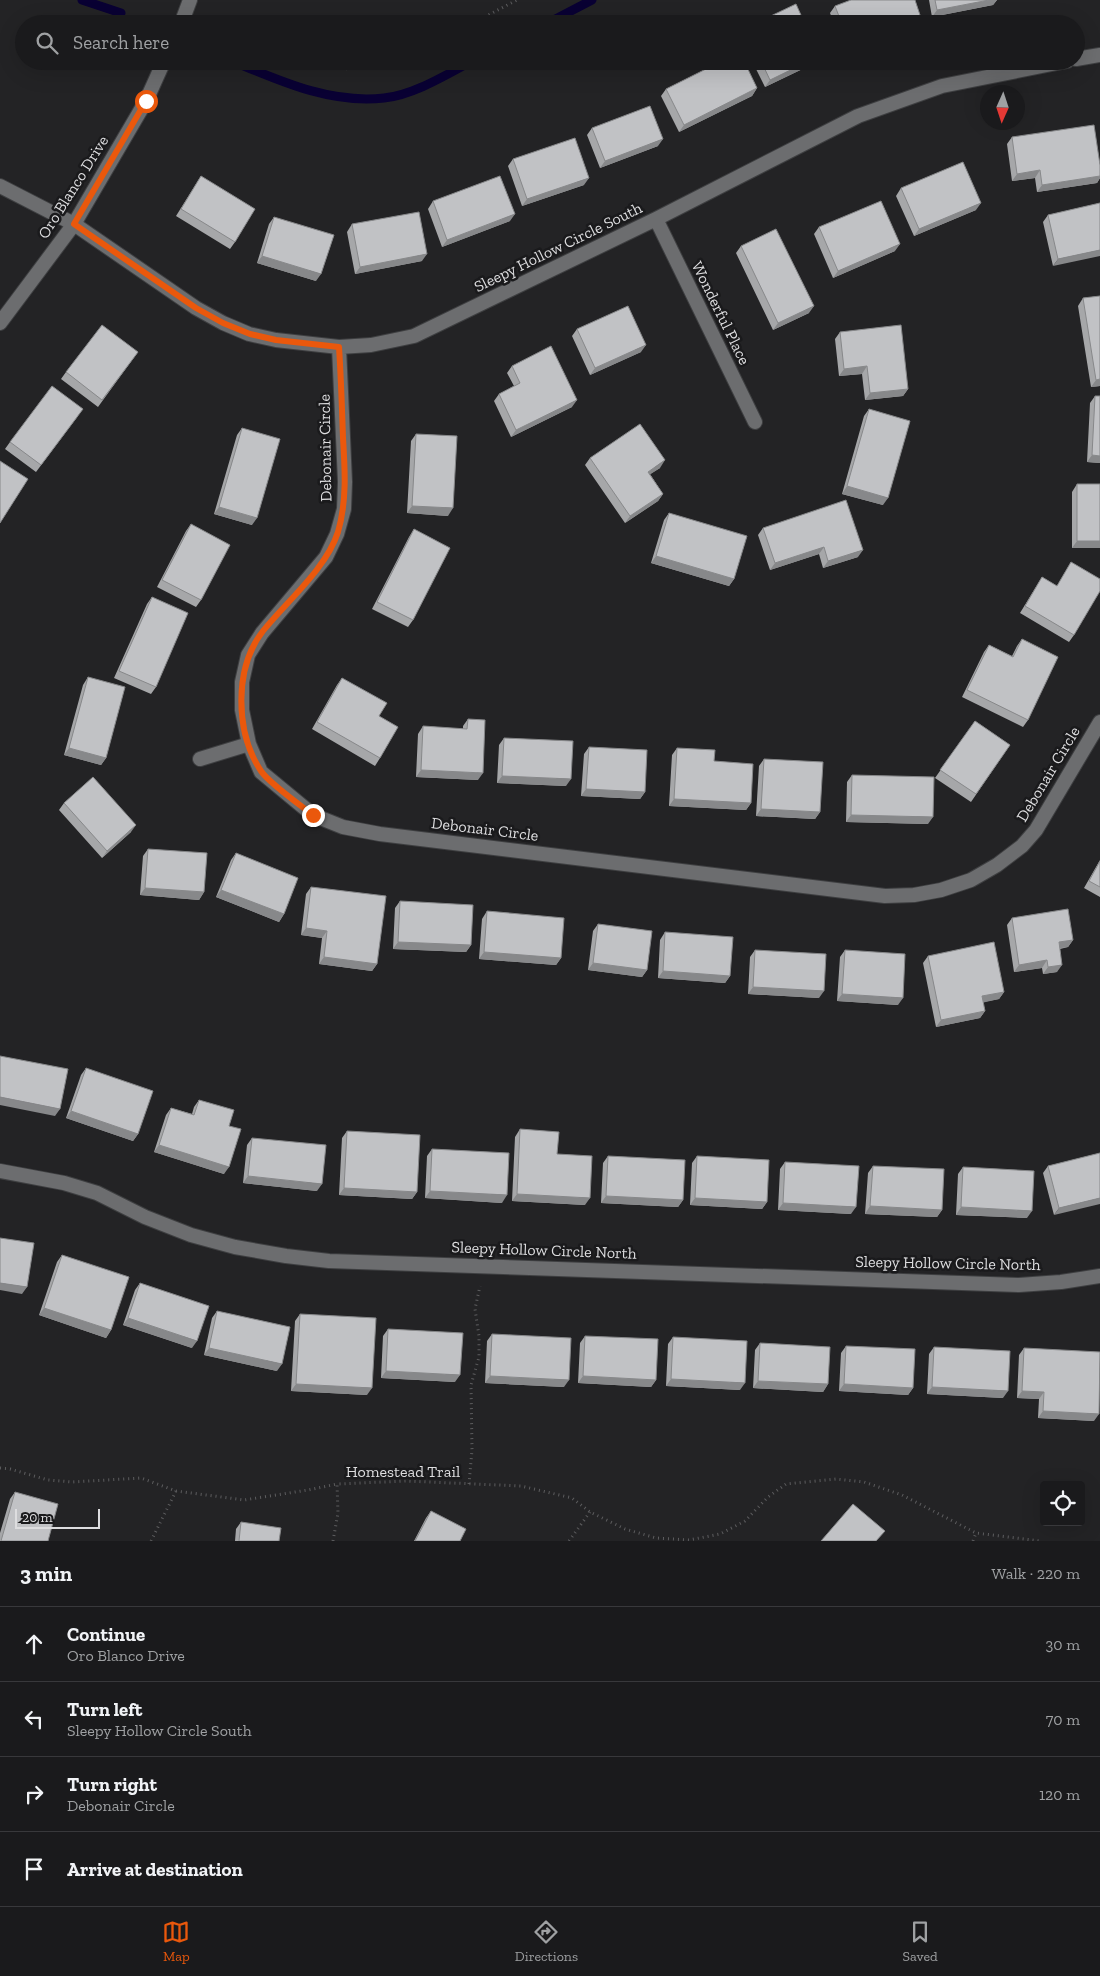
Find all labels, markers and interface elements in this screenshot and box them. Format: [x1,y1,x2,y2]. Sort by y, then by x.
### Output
search box [15,15,1085,70]
icon: search [33,29,61,57]
text: Search here [73,31,169,54]
north arrow [980,85,1025,130]
route start [135,90,158,113]
street label: Oro Blanco Drive [34,132,112,242]
street label: Sleepy Hollow Circle South [471,198,645,296]
street label: Wonderful Place [688,258,754,368]
street label: Debonair Circle [315,394,335,502]
street label: Debonair Circle [1012,723,1084,825]
route end [302,804,325,827]
street label: Debonair Circle [430,813,540,845]
street label: Sleepy Hollow Circle North [451,1237,637,1263]
street label: Sleepy Hollow Circle North [855,1252,1041,1274]
street label: Homestead Trail [346,1462,460,1481]
map controls [1040,1481,1085,1526]
button: locate [1040,1481,1085,1526]
scale bar [15,1506,100,1529]
text: 20 m [22,1509,53,1526]
text: 3 min [20,1561,72,1586]
text: Walk · 220 m [992,1564,1080,1583]
text: Continue [67,1623,145,1646]
icon: ahead [20,1630,48,1658]
text: 30 m [1046,1635,1080,1654]
text: Oro Blanco Drive [67,1646,185,1665]
text: Turn left [67,1698,142,1721]
icon: left [20,1705,48,1733]
text: 70 m [1046,1710,1080,1729]
text: Sleepy Hollow Circle South [67,1721,252,1740]
text: Turn right [67,1773,157,1796]
icon: right [20,1780,48,1808]
text: 120 m [1039,1785,1080,1804]
text: Debonair Circle [67,1796,175,1815]
icon: arrive [20,1855,48,1883]
text: Arrive at destination [67,1858,243,1881]
tab: Map [162,1918,190,1965]
tab: Directions [515,1918,578,1965]
tab: Saved [903,1918,938,1965]

